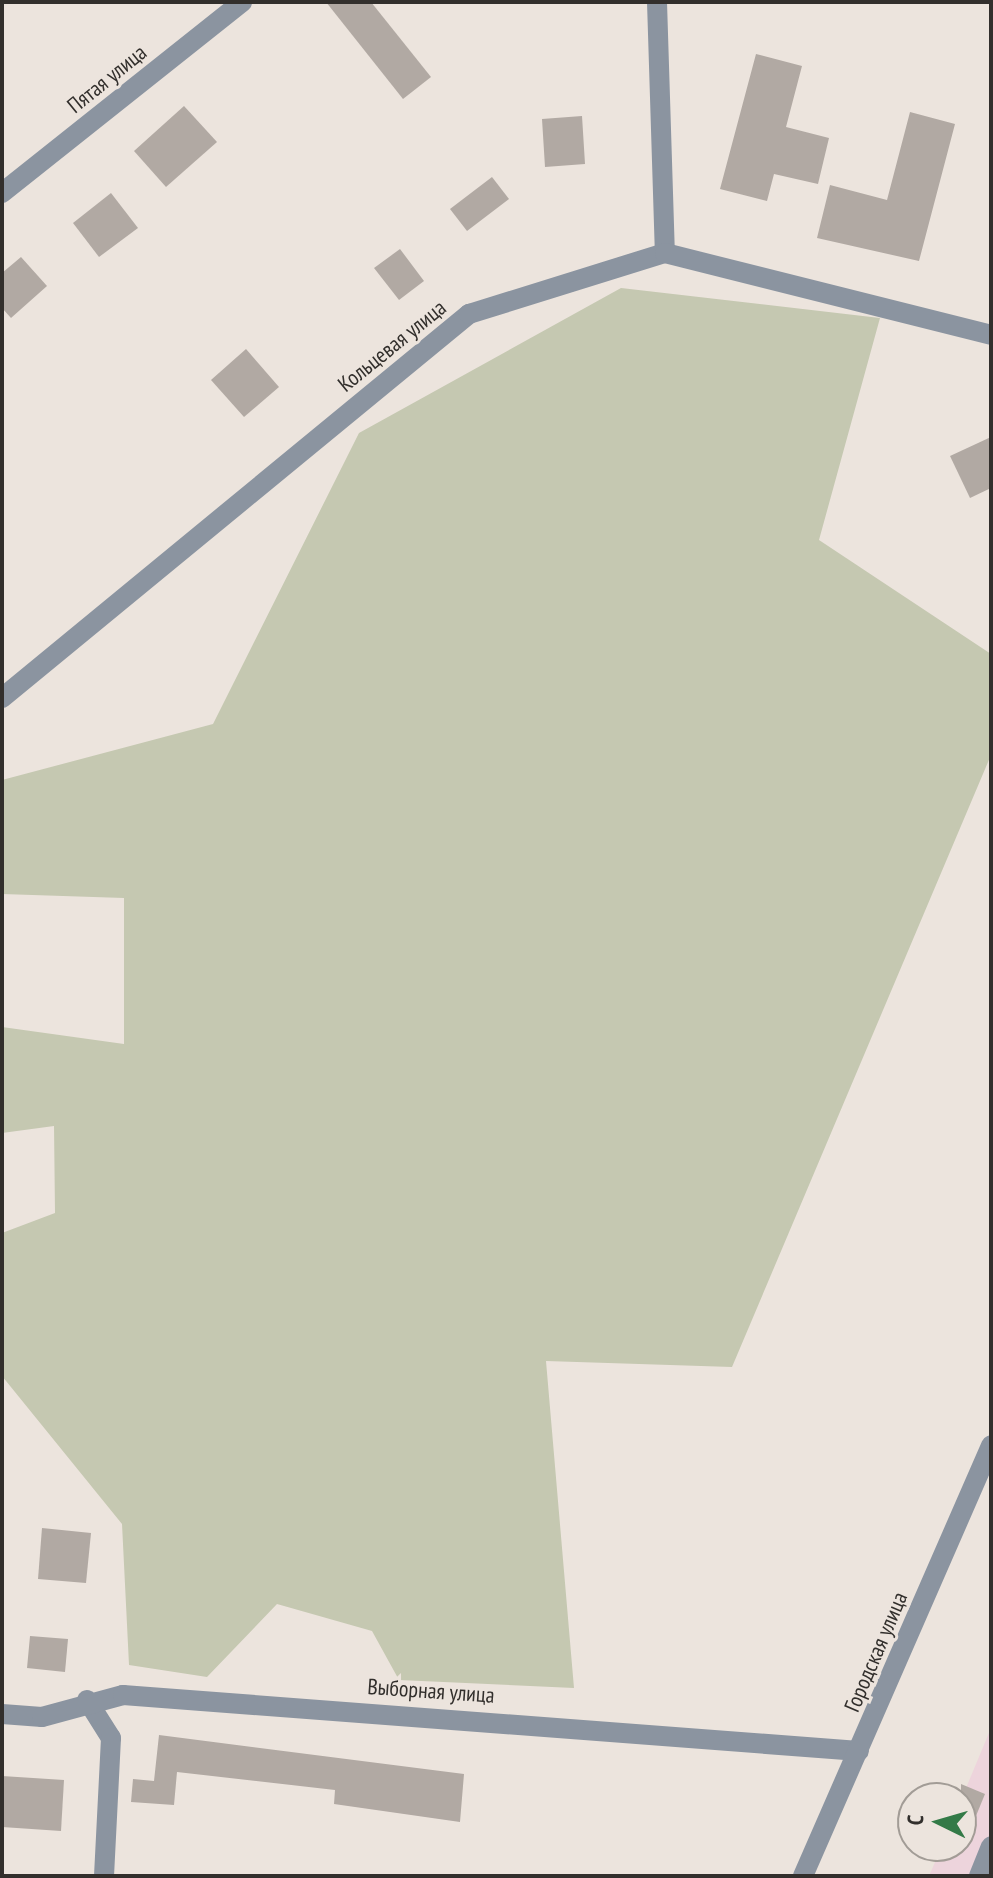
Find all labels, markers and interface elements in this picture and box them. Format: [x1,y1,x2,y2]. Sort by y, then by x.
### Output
street label: Пятая улица [62,39,152,119]
street label: Кольцевая улица [333,294,451,398]
street label: Городская улица [839,1588,913,1716]
street label: Выборная улица [367,1673,495,1709]
north arrow [897,1782,977,1862]
text: С [901,1814,929,1826]

